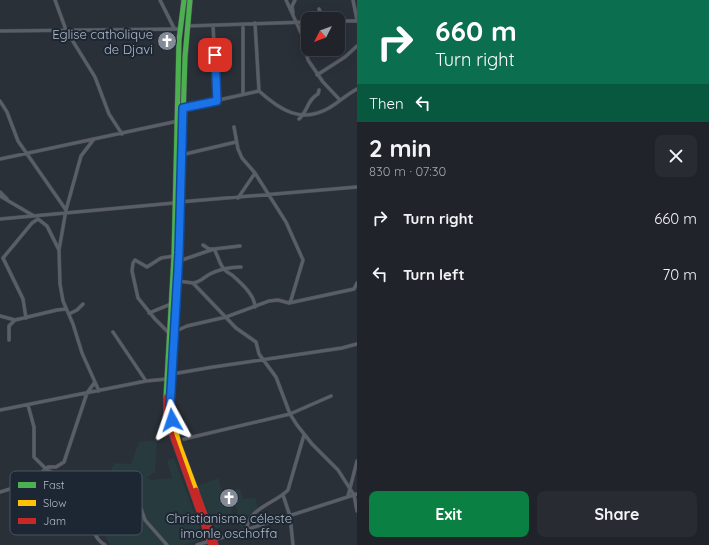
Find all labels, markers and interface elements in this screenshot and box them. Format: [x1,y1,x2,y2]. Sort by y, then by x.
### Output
north arrow [301,12,345,56]
map controls [301,12,345,56]
text: 660 m [435,13,517,48]
icon: right [369,16,421,68]
place label: Eglise catholique de Djavi [52,26,153,57]
church icon: Eglise catholique de Djavi [156,30,178,52]
pin [198,38,232,72]
icon: arrive [204,44,226,66]
text: Turn right [435,48,515,71]
icon: left [412,92,434,114]
text: Then [369,94,404,113]
text: 2 min [369,133,431,163]
button: close [655,135,697,177]
text: 830 m · 07:30 [369,163,446,179]
icon: right [369,207,391,229]
text: Turn right [403,209,474,228]
text: 660 m [654,209,697,228]
icon: left [369,263,391,285]
text: Turn left [403,265,465,284]
text: 70 m [663,265,697,284]
position arrow [151,399,193,441]
legend [10,471,142,535]
text: Fast [43,478,65,492]
church icon: Christianisme céleste imonle oschoffa [218,487,240,509]
button: Exit [369,491,529,537]
button: Share [537,491,697,537]
text: Slow [43,496,67,510]
place label: Christianisme céleste imonle oschoffa [166,510,292,541]
text: Jam [43,514,66,528]

